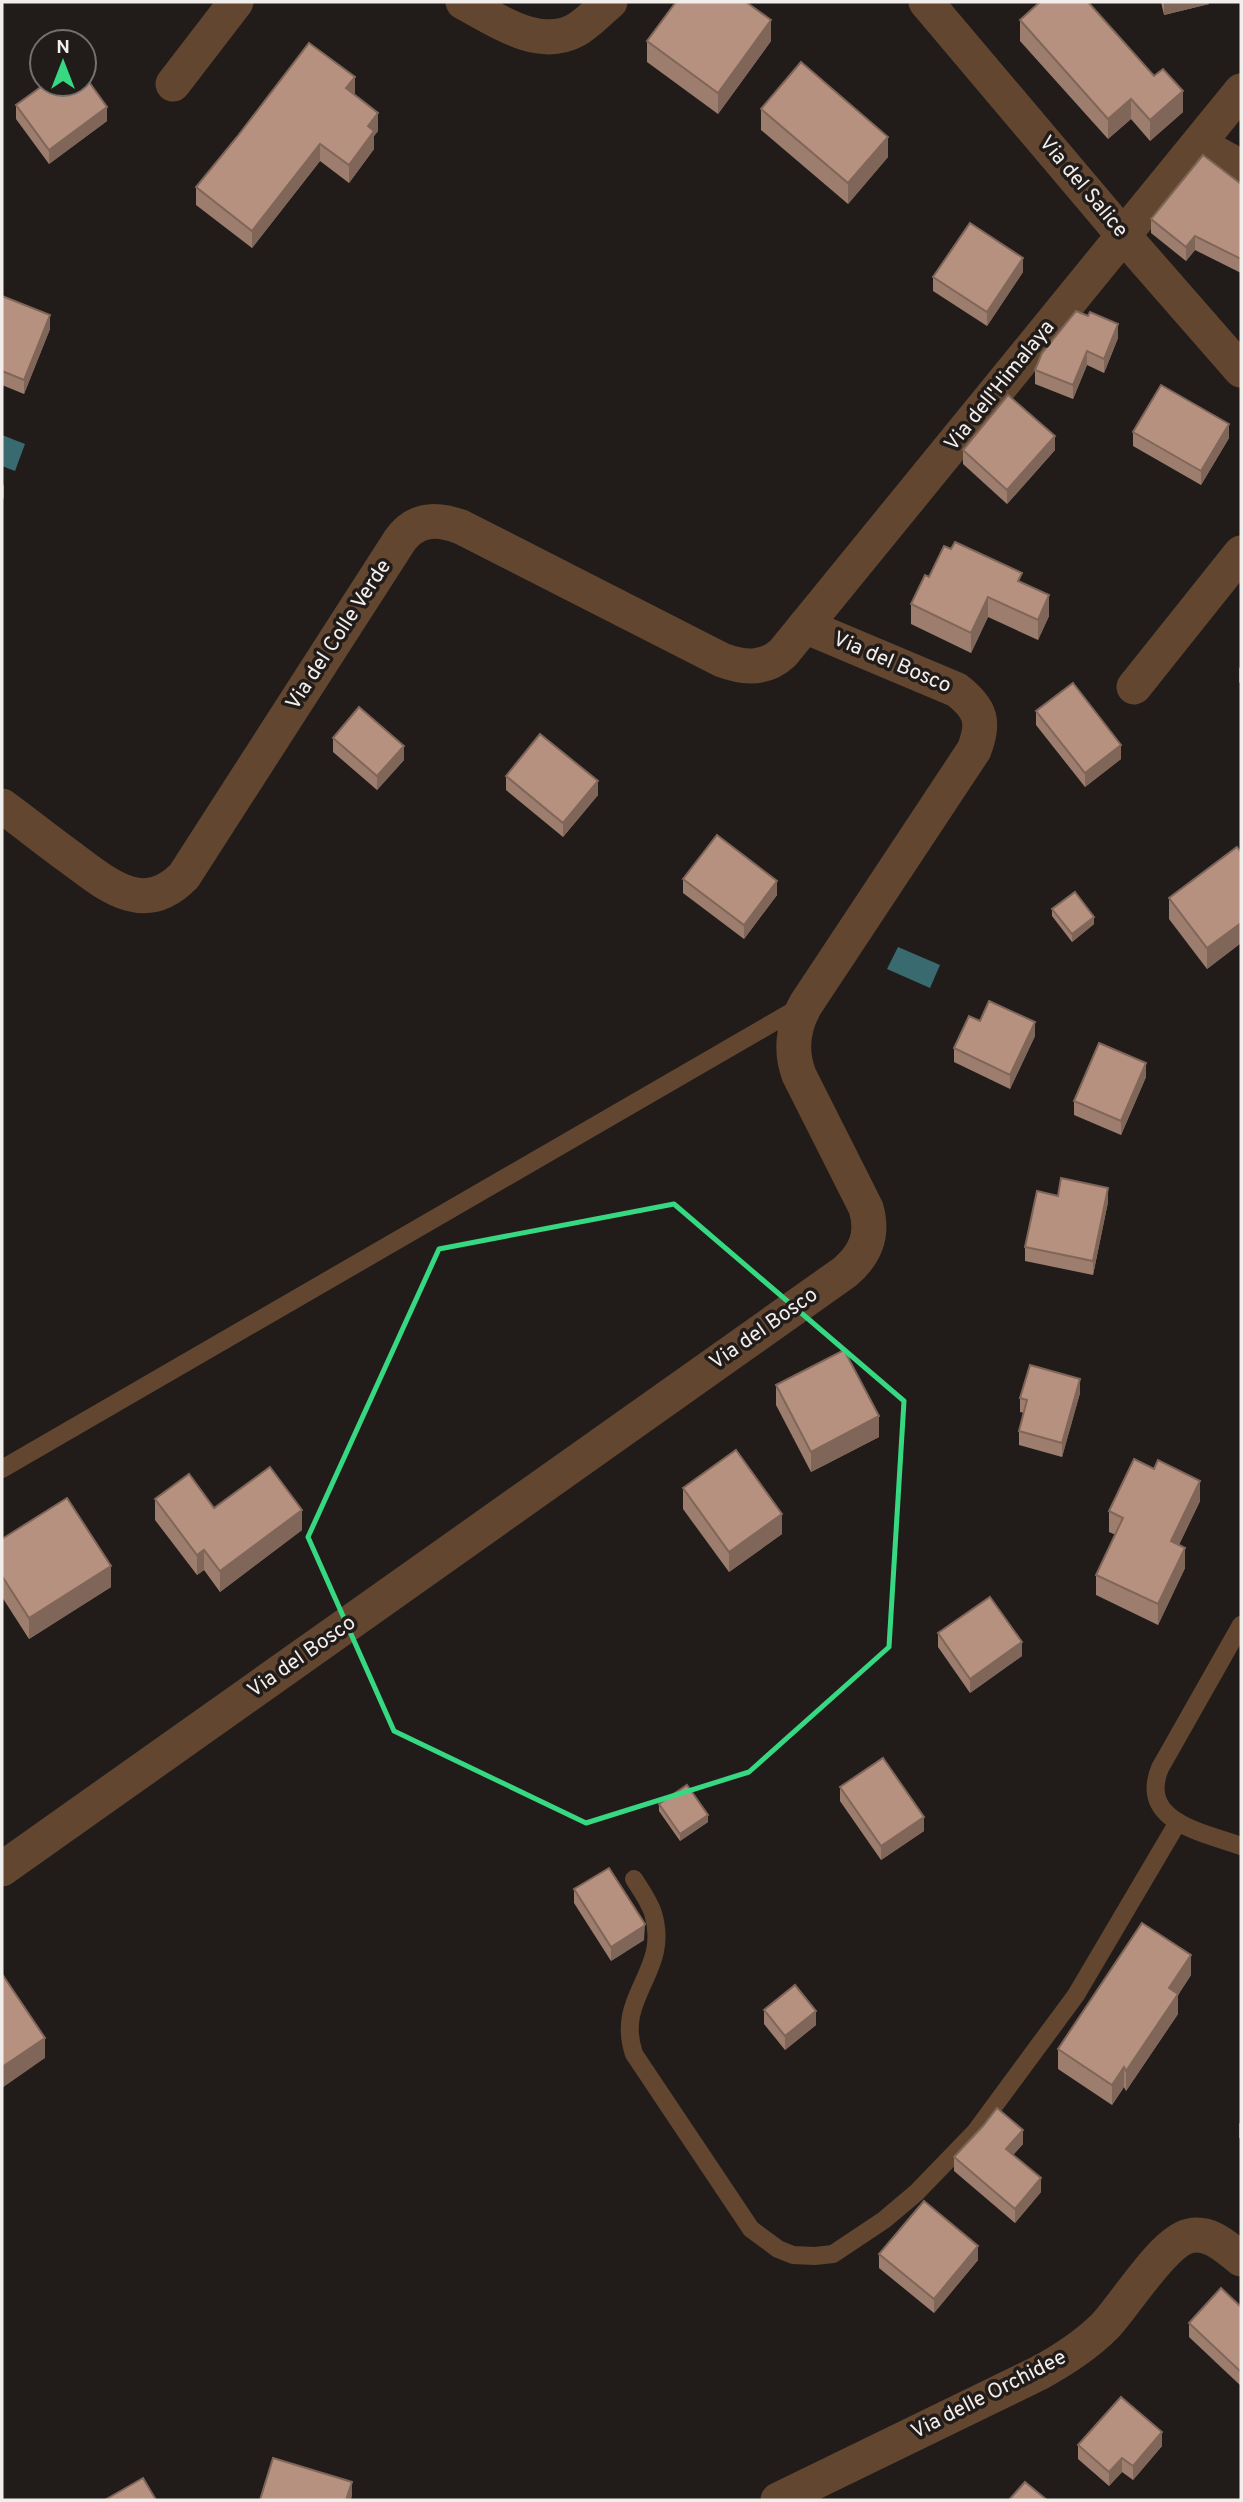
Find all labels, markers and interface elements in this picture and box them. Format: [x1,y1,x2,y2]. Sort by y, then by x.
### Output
north arrow [28,28,98,98]
text: N [56,36,70,60]
street label: Via del Salice [1032,130,1134,244]
street label: Via dell'Himalaya [939,315,1061,457]
street label: Via del Colle Verde [280,555,398,715]
street label: Via del Bosco [829,626,955,700]
street label: Via del Bosco [705,1282,823,1376]
street label: Via del Bosco [243,1610,361,1704]
street label: Via delle Orchidee [907,2344,1071,2446]

